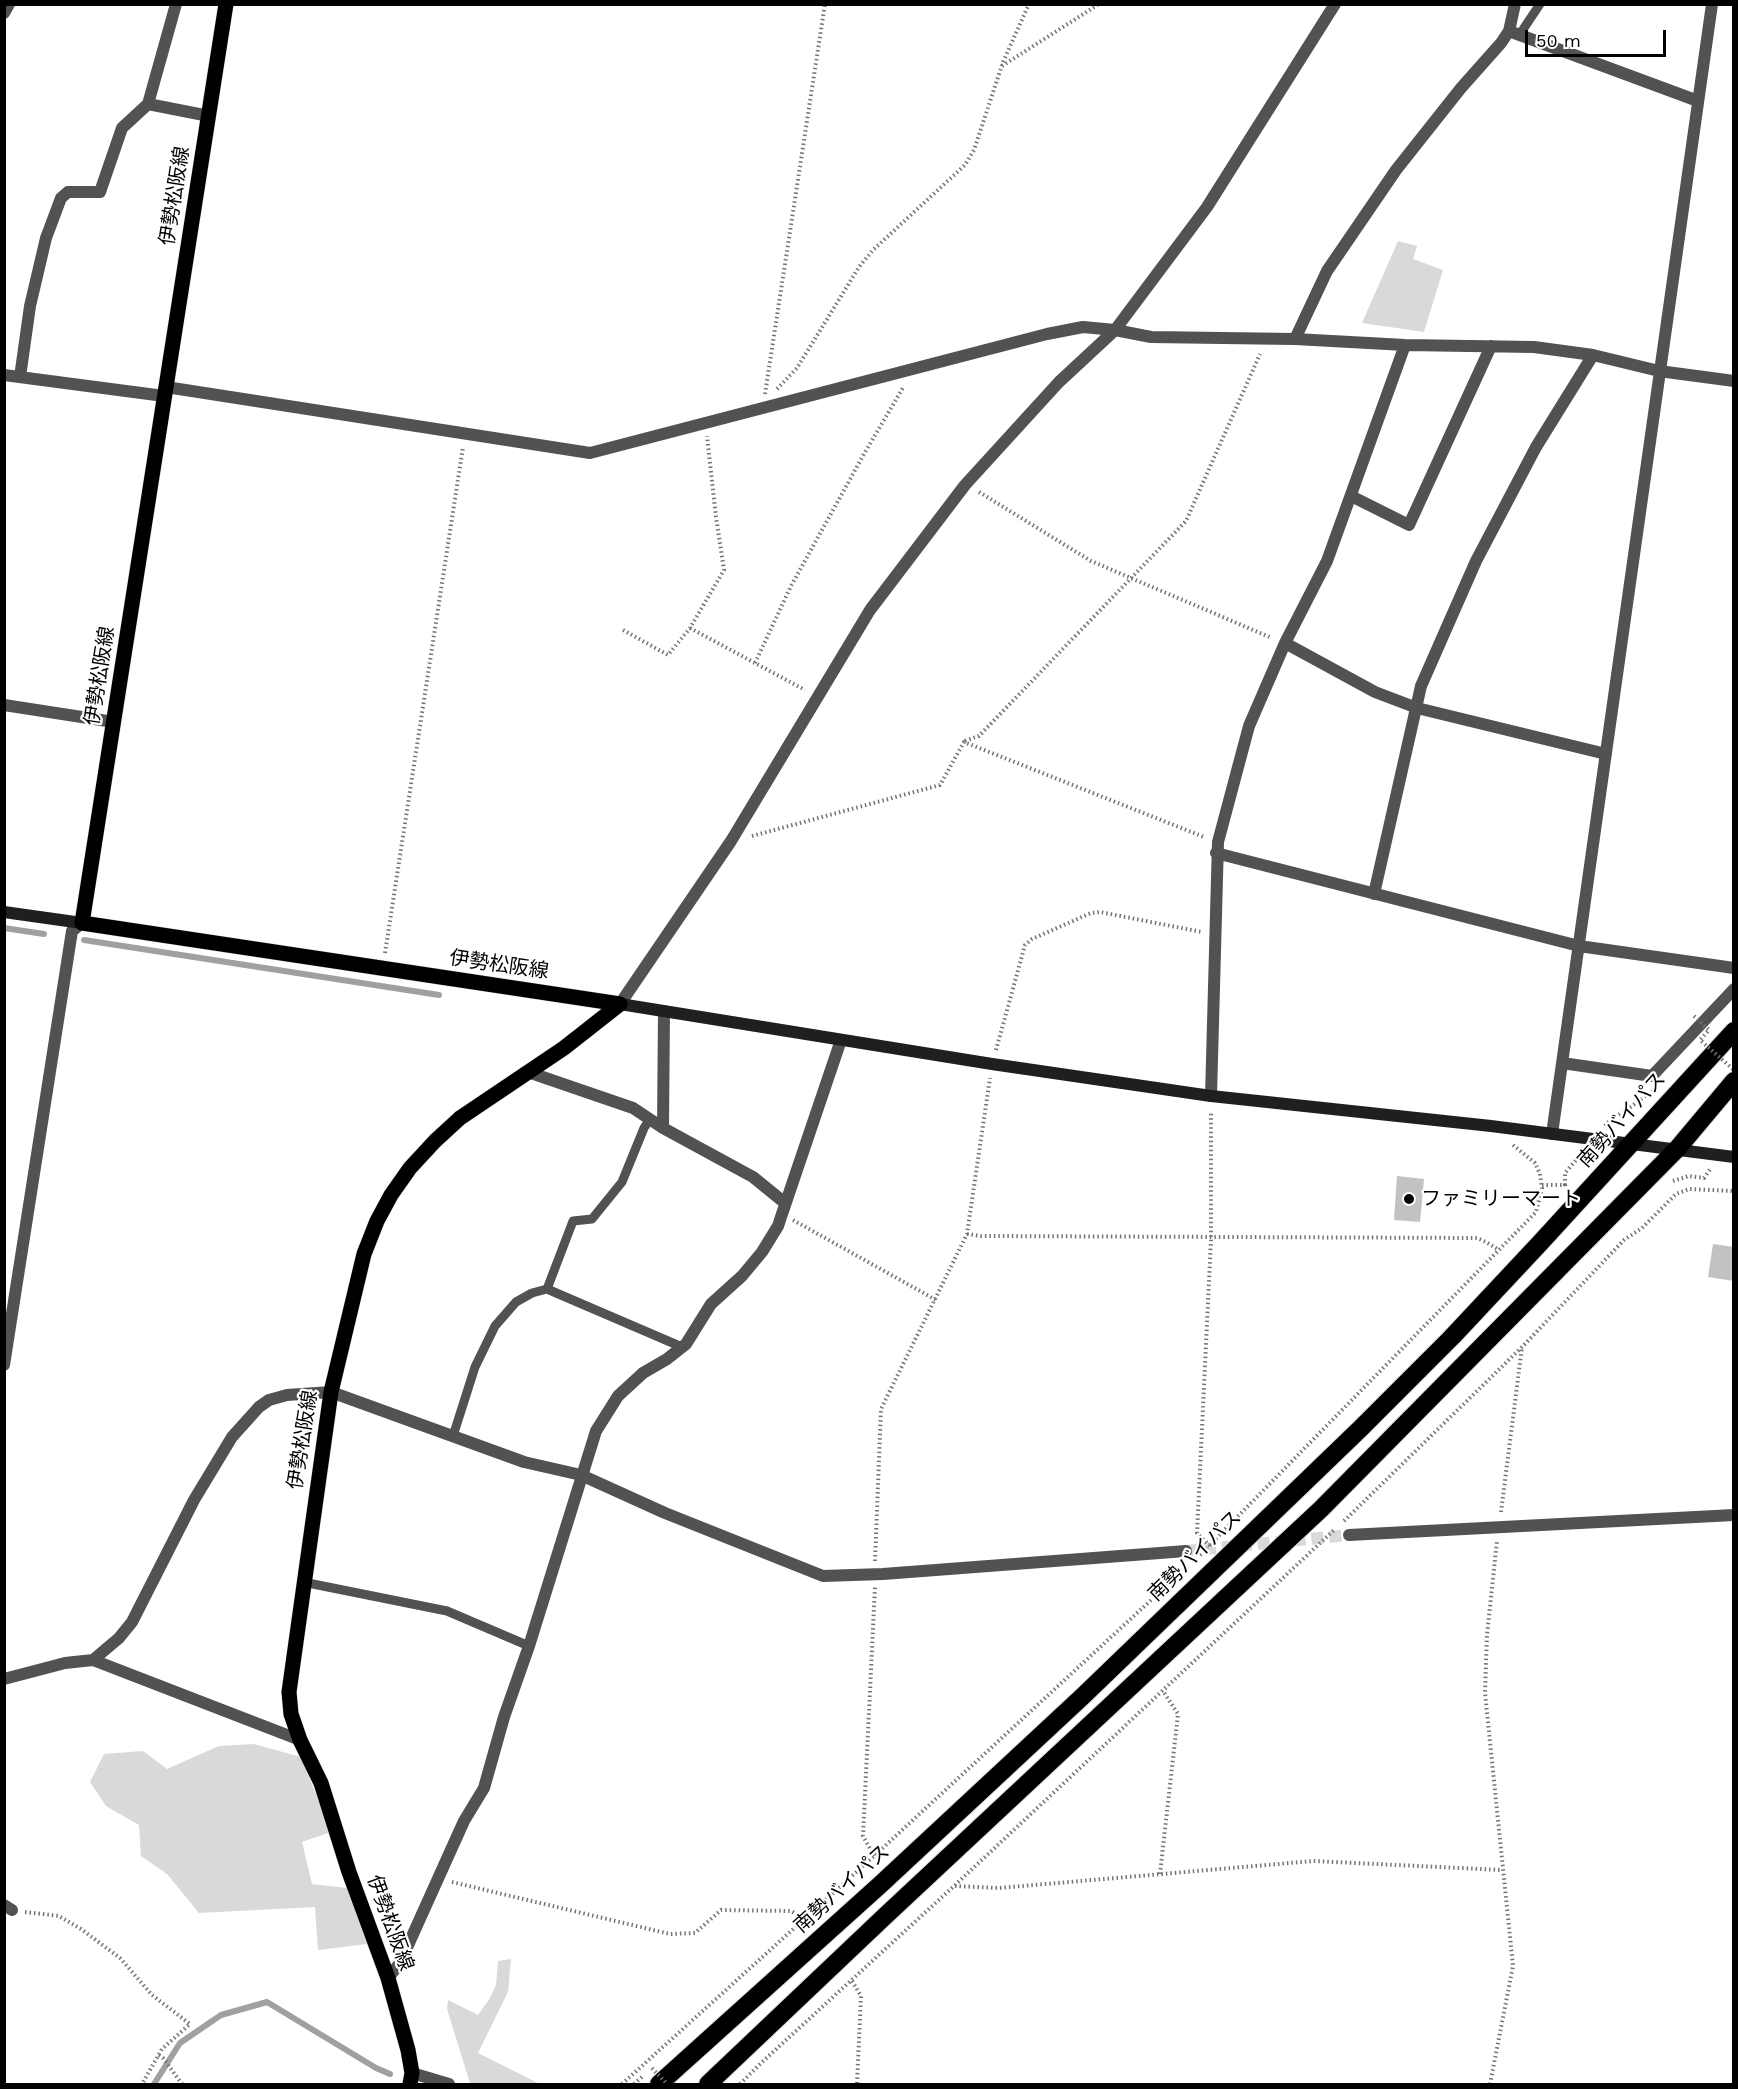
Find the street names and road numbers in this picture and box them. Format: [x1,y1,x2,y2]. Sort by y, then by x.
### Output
street label: 伊勢松阪線 [155,145,195,247]
street label: 伊勢松阪線 [80,625,120,727]
street label: 伊勢松阪線 [448,946,550,984]
street label: 南勢バイパス [1573,1067,1671,1173]
street label: 伊勢松阪線 [283,1389,323,1491]
street label: 南勢バイパス [1144,1506,1246,1606]
street label: 南勢バイパス [789,1840,895,1938]
street label: 伊勢松阪線 [362,1872,418,1974]

